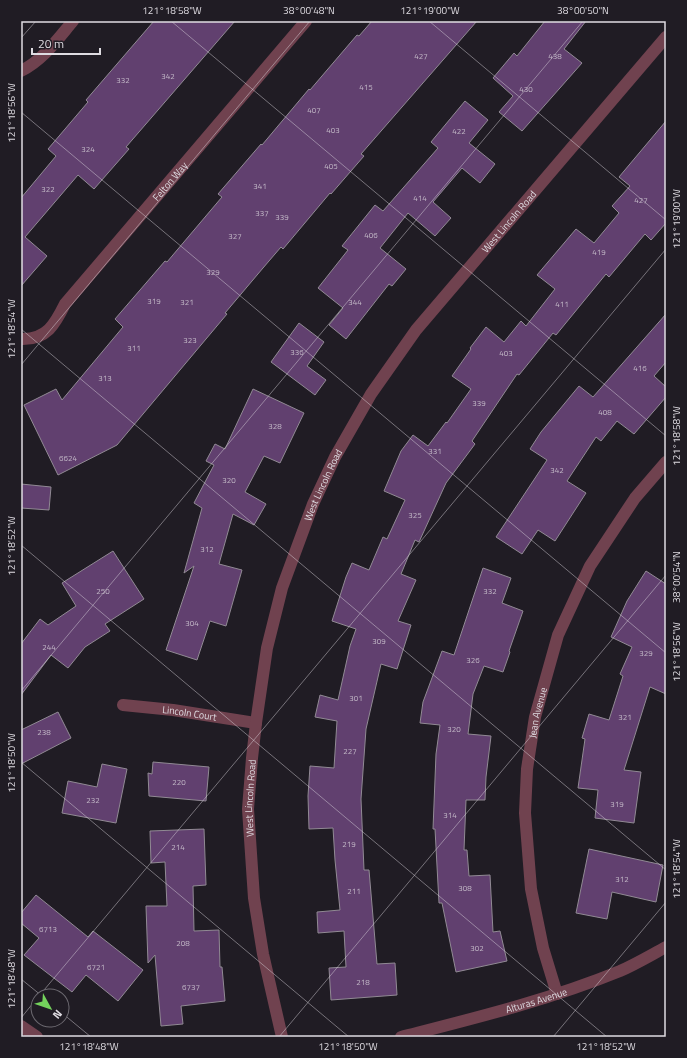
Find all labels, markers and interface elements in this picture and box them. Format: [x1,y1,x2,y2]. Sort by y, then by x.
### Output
text: 121°18'58"W [142,3,202,18]
text: 38°00'48"N [283,3,335,18]
text: 121°19'00"W [400,3,460,18]
text: 38°00'50"N [557,3,609,18]
scale bar [32,30,100,56]
text: 20 m [38,34,64,53]
house number: 427 [414,50,428,62]
house number: 438 [548,50,562,62]
house number: 342 [161,70,175,82]
house number: 332 [116,74,130,86]
house number: 415 [359,81,373,93]
text: 121°18'56"W [4,83,19,143]
house number: 430 [519,83,533,95]
house number: 407 [307,104,321,116]
house number: 403 [326,124,340,136]
house number: 422 [452,125,466,137]
house number: 324 [81,143,95,155]
street label: Felton Way [149,158,191,204]
house number: 405 [324,160,338,172]
house number: 341 [253,180,267,192]
house number: 322 [41,183,55,195]
street label: West Lincoln Road [478,187,540,256]
text: 121°19'00"W [669,189,684,249]
house number: 414 [413,192,427,204]
house number: 427 [634,194,648,206]
house number: 337 [255,207,269,219]
house number: 339 [275,211,289,223]
house number: 406 [364,229,378,241]
house number: 327 [228,230,242,242]
house number: 419 [592,246,606,258]
house number: 329 [206,266,220,278]
house number: 319 [147,295,161,307]
house number: 321 [180,296,194,308]
house number: 344 [348,296,362,308]
house number: 411 [555,298,569,310]
text: 121°18'54"W [4,299,19,359]
house number: 323 [183,334,197,346]
house number: 311 [127,342,141,354]
house number: 336 [290,346,304,358]
house number: 403 [499,347,513,359]
house number: 416 [633,362,647,374]
house number: 313 [98,372,112,384]
house number: 339 [472,397,486,409]
house number: 408 [598,406,612,418]
text: 121°18'58"W [669,406,684,466]
house number: 328 [268,420,282,432]
house number: 331 [428,445,442,457]
street label: West Lincoln Road [300,446,346,523]
house number: 6624 [59,452,77,464]
house number: 342 [550,464,564,476]
house number: 320 [222,474,236,486]
house number: 325 [408,509,422,521]
text: 121°18'52"W [4,516,19,576]
house number: 312 [200,543,214,555]
text: 38°00'54"N [669,551,684,603]
house number: 250 [96,585,110,597]
house number: 332 [483,585,497,597]
house number: 304 [185,617,199,629]
text: 121°18'56"W [669,622,684,682]
house number: 309 [372,635,386,647]
house number: 244 [42,641,56,653]
house number: 329 [639,647,653,659]
house number: 326 [466,654,480,666]
street label: Jean Avenue [525,686,551,739]
house number: 301 [349,692,363,704]
street label: Lincoln Court [162,702,218,725]
house number: 321 [618,711,632,723]
house number: 320 [447,723,461,735]
house number: 238 [37,726,51,738]
text: 121°18'50"W [4,733,19,793]
house number: 227 [343,745,357,757]
street label: West Lincoln Road [241,759,260,837]
house number: 220 [172,776,186,788]
house number: 232 [86,794,100,806]
house number: 319 [610,798,624,810]
house number: 314 [443,809,457,821]
house number: 219 [342,838,356,850]
text: 121°18'54"W [669,839,684,899]
house number: 214 [171,841,185,853]
house number: 312 [615,873,629,885]
house number: 308 [458,882,472,894]
house number: 211 [347,885,361,897]
house number: 6713 [39,923,57,935]
house number: 208 [176,937,190,949]
house number: 302 [470,942,484,954]
text: 121°18'48"W [4,949,19,1009]
house number: 6721 [87,961,105,973]
house number: 218 [356,976,370,988]
house number: 6737 [182,981,200,993]
street label: Alturas Avenue [504,984,569,1017]
north arrow [30,988,70,1028]
text: N [49,1006,66,1022]
text: 121°18'48"W [59,1039,119,1054]
text: 121°18'50"W [318,1039,378,1054]
text: 121°18'52"W [576,1039,636,1054]

